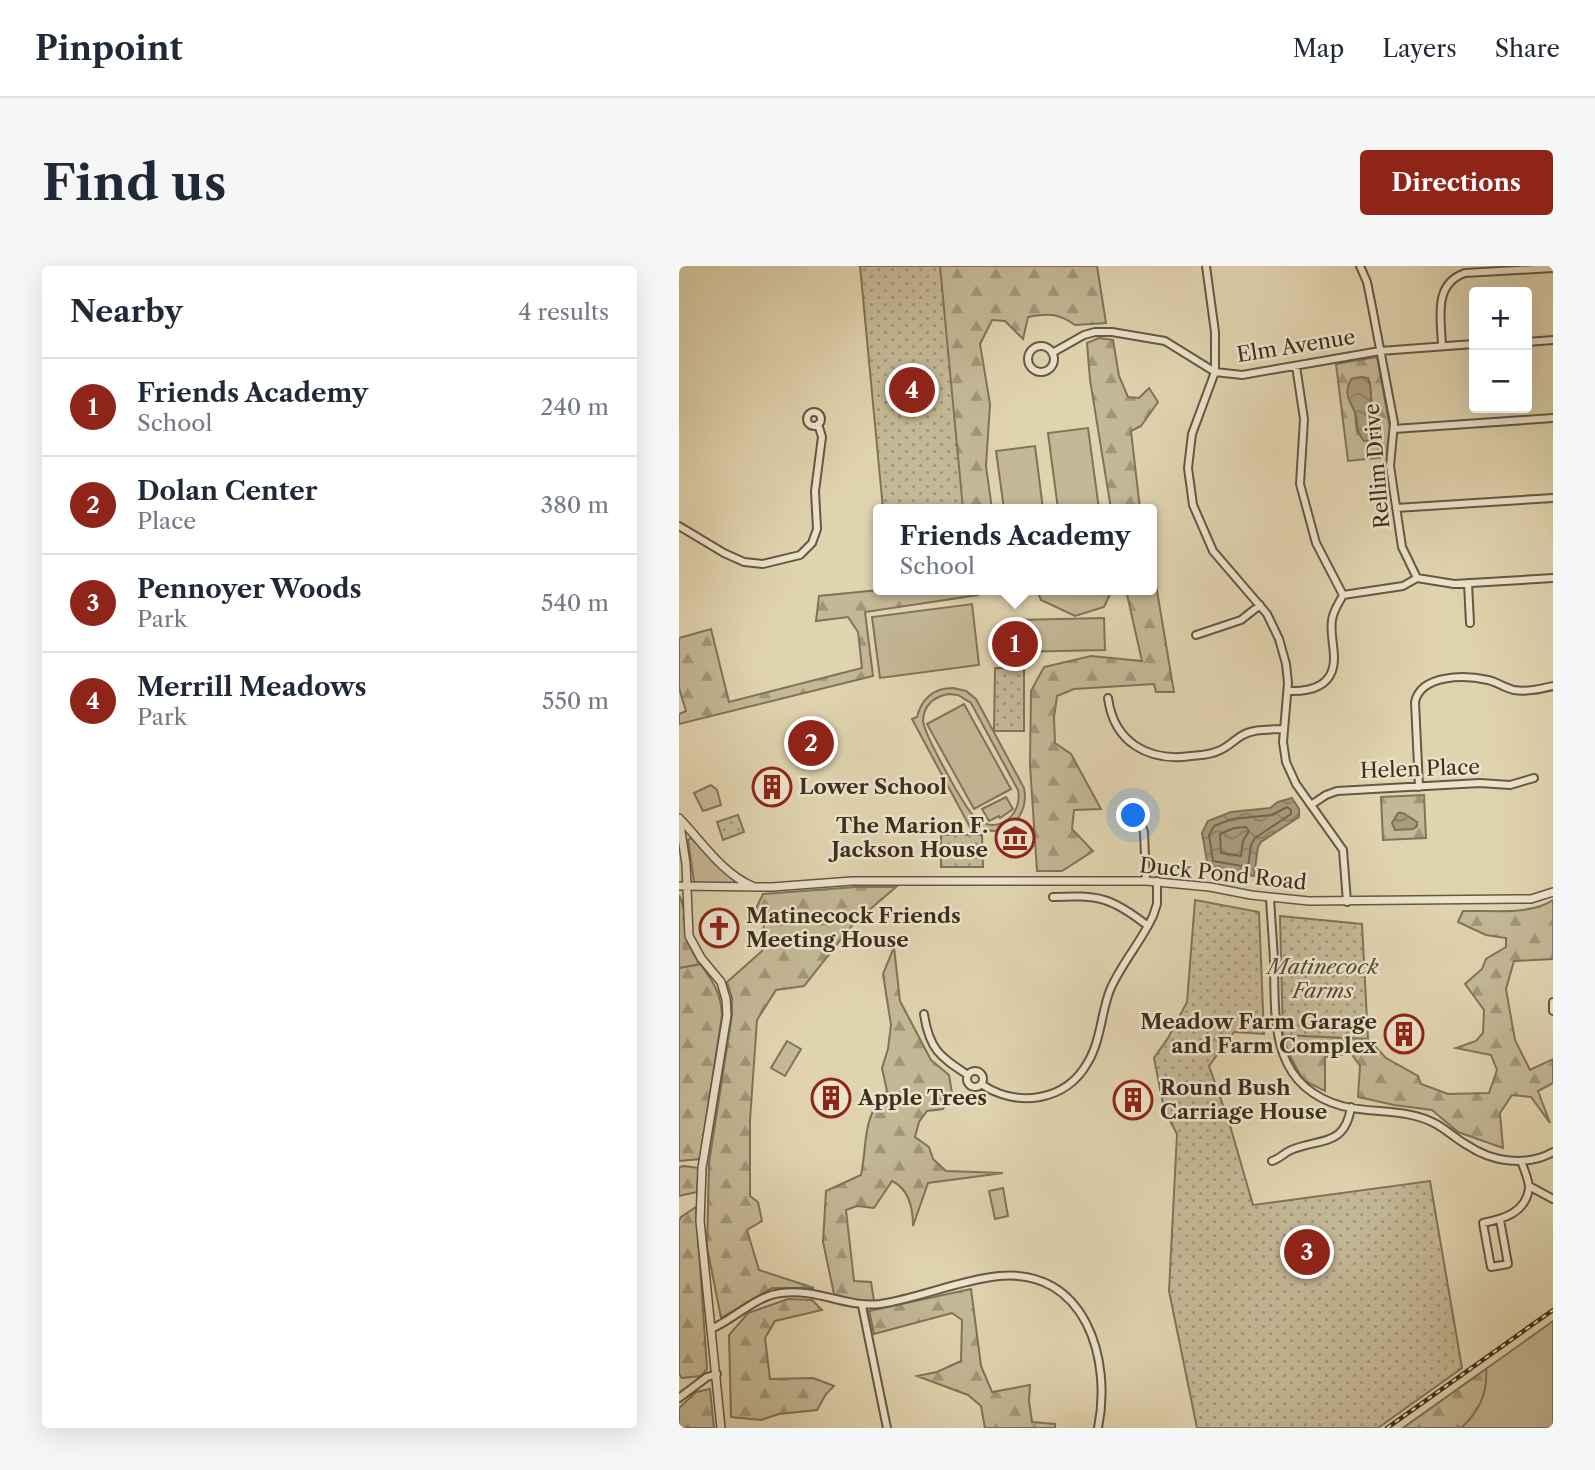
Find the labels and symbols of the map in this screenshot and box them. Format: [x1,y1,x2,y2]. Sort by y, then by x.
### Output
street label: Elm Avenue [1235,324,1357,367]
pin: 4 [889,364,935,416]
street label: Rellim Drive [1359,402,1394,530]
pin: 1 [992,618,1038,670]
pin: 2 [788,717,834,769]
street label: Helen Place [1360,754,1480,783]
building icon: Lower School [751,766,793,808]
place label: Lower School [799,774,947,799]
your location [1116,798,1150,832]
place label: The Marion F. Jackson House [827,813,988,862]
museum icon: The Marion F. Jackson House [994,817,1036,859]
street label: Duck Pond Road [1138,852,1308,895]
place label: Matinecock Friends Meeting House [746,903,961,952]
church icon: Matinecock Friends Meeting House [698,907,740,949]
park label: Matinecock Farms [1264,954,1379,1003]
place label: Meadow Farm Garage and Farm Complex [1140,1009,1377,1058]
building icon: Meadow Farm Garage and Farm Complex [1383,1013,1425,1055]
place label: Round Bush Carriage House [1160,1075,1327,1124]
building icon: Apple Trees [810,1077,852,1119]
building icon: Round Bush Carriage House [1112,1079,1154,1121]
place label: Apple Trees [857,1085,987,1110]
pin: 3 [1284,1226,1330,1278]

